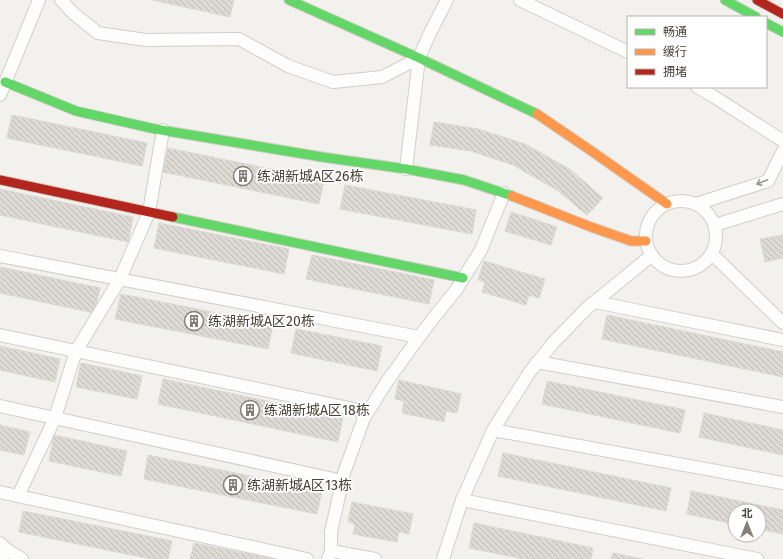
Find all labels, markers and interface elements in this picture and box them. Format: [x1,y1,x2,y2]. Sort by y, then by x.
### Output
legend [627,16,767,88]
text: 畅通 [663,25,687,39]
text: 缓行 [663,45,687,59]
text: 拥堵 [663,65,687,79]
building icon: 练湖新城A区26栋 [232,165,254,187]
place label: 练湖新城A区26栋 [257,168,363,185]
one-way arrow [756,178,768,186]
building icon: 练湖新城A区20栋 [183,310,205,332]
place label: 练湖新城A区20栋 [208,313,315,330]
building icon: 练湖新城A区18栋 [239,399,261,421]
place label: 练湖新城A区18栋 [264,402,370,419]
building icon: 练湖新城A区13栋 [222,474,244,496]
place label: 练湖新城A区13栋 [247,477,352,494]
north arrow [727,503,767,543]
text: 北 [742,507,753,520]

